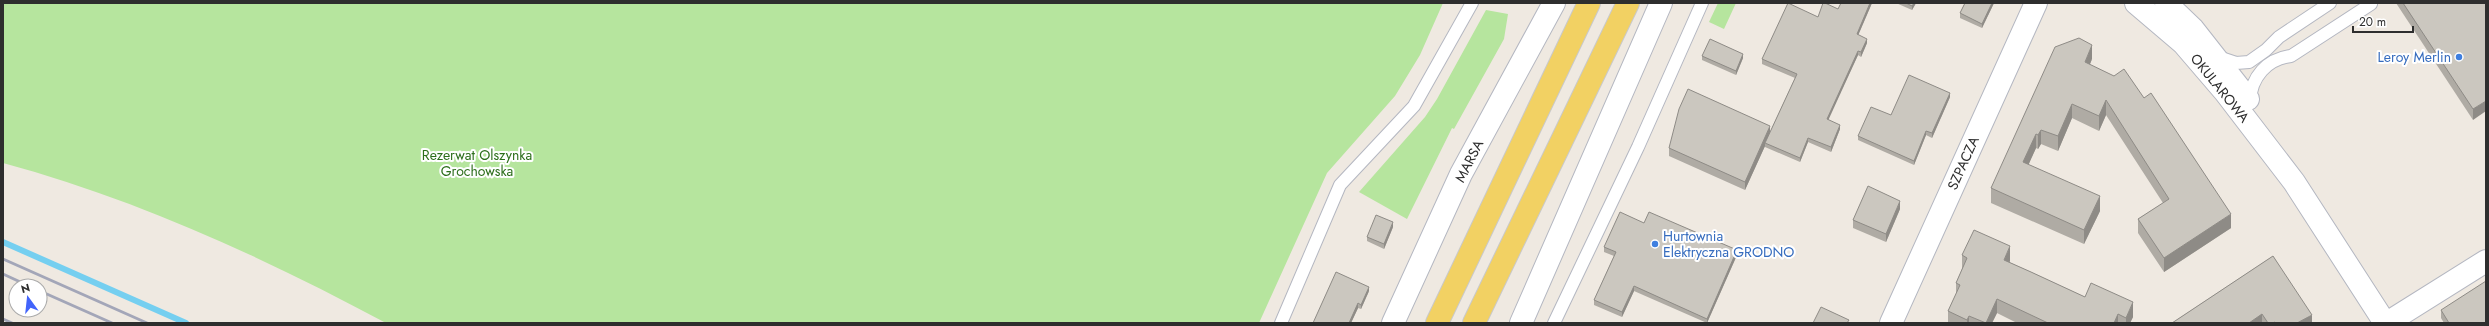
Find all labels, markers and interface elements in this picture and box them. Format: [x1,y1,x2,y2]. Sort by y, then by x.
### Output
scale bar [2353,8,2413,34]
text: 20 m [2359,13,2386,31]
place label: Leroy Merlin [2378,47,2451,67]
street label: OKULAROWA [2186,49,2255,127]
marker: Leroy Merlin [2454,52,2464,62]
street label: SZPACZA [1942,132,1984,193]
street label: MARSA [1450,136,1489,186]
park label: Rezerwat Olszynka Grochowska [422,145,532,181]
place label: Hurtownia Elektryczna GRODNO [1663,226,1794,262]
marker: Hurtownia Elektryczna GRODNO [1650,239,1660,249]
north arrow [8,278,48,318]
text: N [19,279,32,297]

